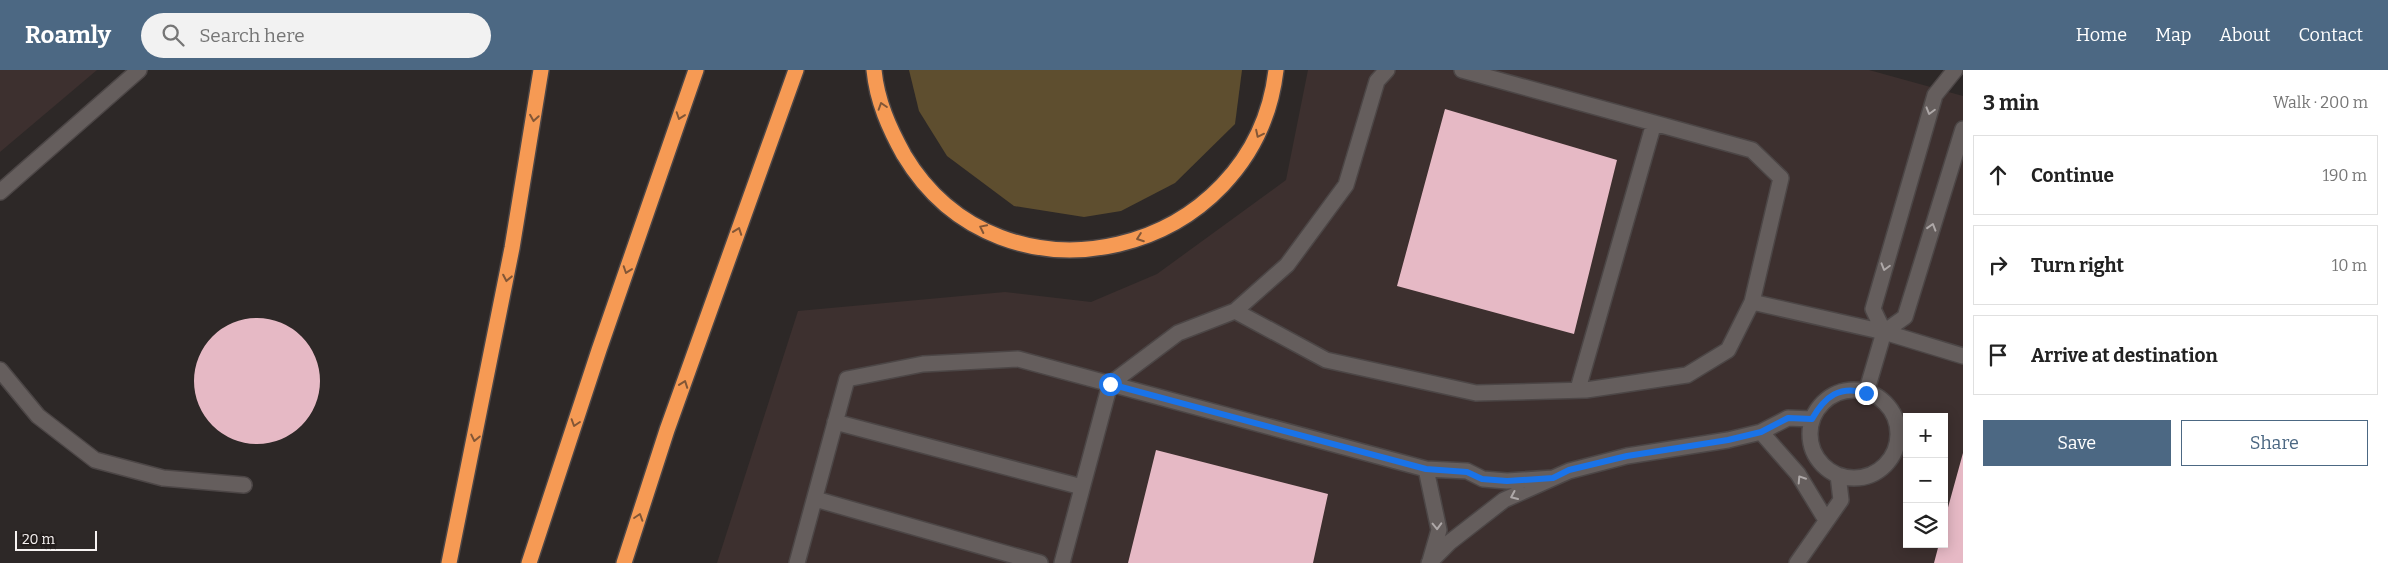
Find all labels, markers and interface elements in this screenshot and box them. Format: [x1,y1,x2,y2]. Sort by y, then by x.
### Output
search box [141,13,491,58]
text: Roamly [25,21,111,49]
icon: search [159,21,187,49]
text: Search here [199,24,305,47]
text: Home [2076,24,2127,46]
text: Map [2155,24,2191,46]
text: About [2219,24,2270,46]
text: Contact [2298,24,2363,46]
text: 3 min [1983,90,2039,116]
text: Walk · 200 m [2273,93,2368,112]
one-way arrow [877,103,887,111]
one-way arrow [1925,106,1935,115]
one-way arrow [676,111,686,120]
one-way arrow [529,114,539,122]
one-way arrow [1255,128,1265,137]
icon: ahead [1984,161,2012,189]
text: Continue [2031,164,2114,187]
text: 190 m [2322,166,2367,185]
one-way arrow [1927,224,1937,232]
one-way arrow [979,225,988,235]
one-way arrow [732,227,742,235]
one-way arrow [1137,232,1145,242]
icon: right [1984,251,2012,279]
text: Turn right [2031,254,2124,277]
text: 10 m [2332,256,2367,275]
one-way arrow [1880,263,1891,272]
one-way arrow [623,265,633,273]
one-way arrow [502,274,512,283]
icon: arrive [1984,341,2012,369]
text: Arrive at destination [2031,344,2218,367]
route start [1099,373,1122,396]
one-way arrow [678,380,688,389]
route end [1855,382,1878,405]
map controls [1903,413,1948,548]
button: + [1903,413,1948,458]
one-way arrow [570,419,580,427]
button: Save [1983,420,2171,466]
button: Share [2181,420,2368,466]
one-way arrow [471,433,481,442]
button: − [1903,458,1948,503]
one-way arrow [1797,475,1807,484]
one-way arrow [1510,489,1519,500]
button: layers [1903,503,1948,548]
one-way arrow [634,513,644,521]
one-way arrow [1432,522,1443,530]
scale bar [15,528,98,551]
text: 20 m [22,531,55,548]

